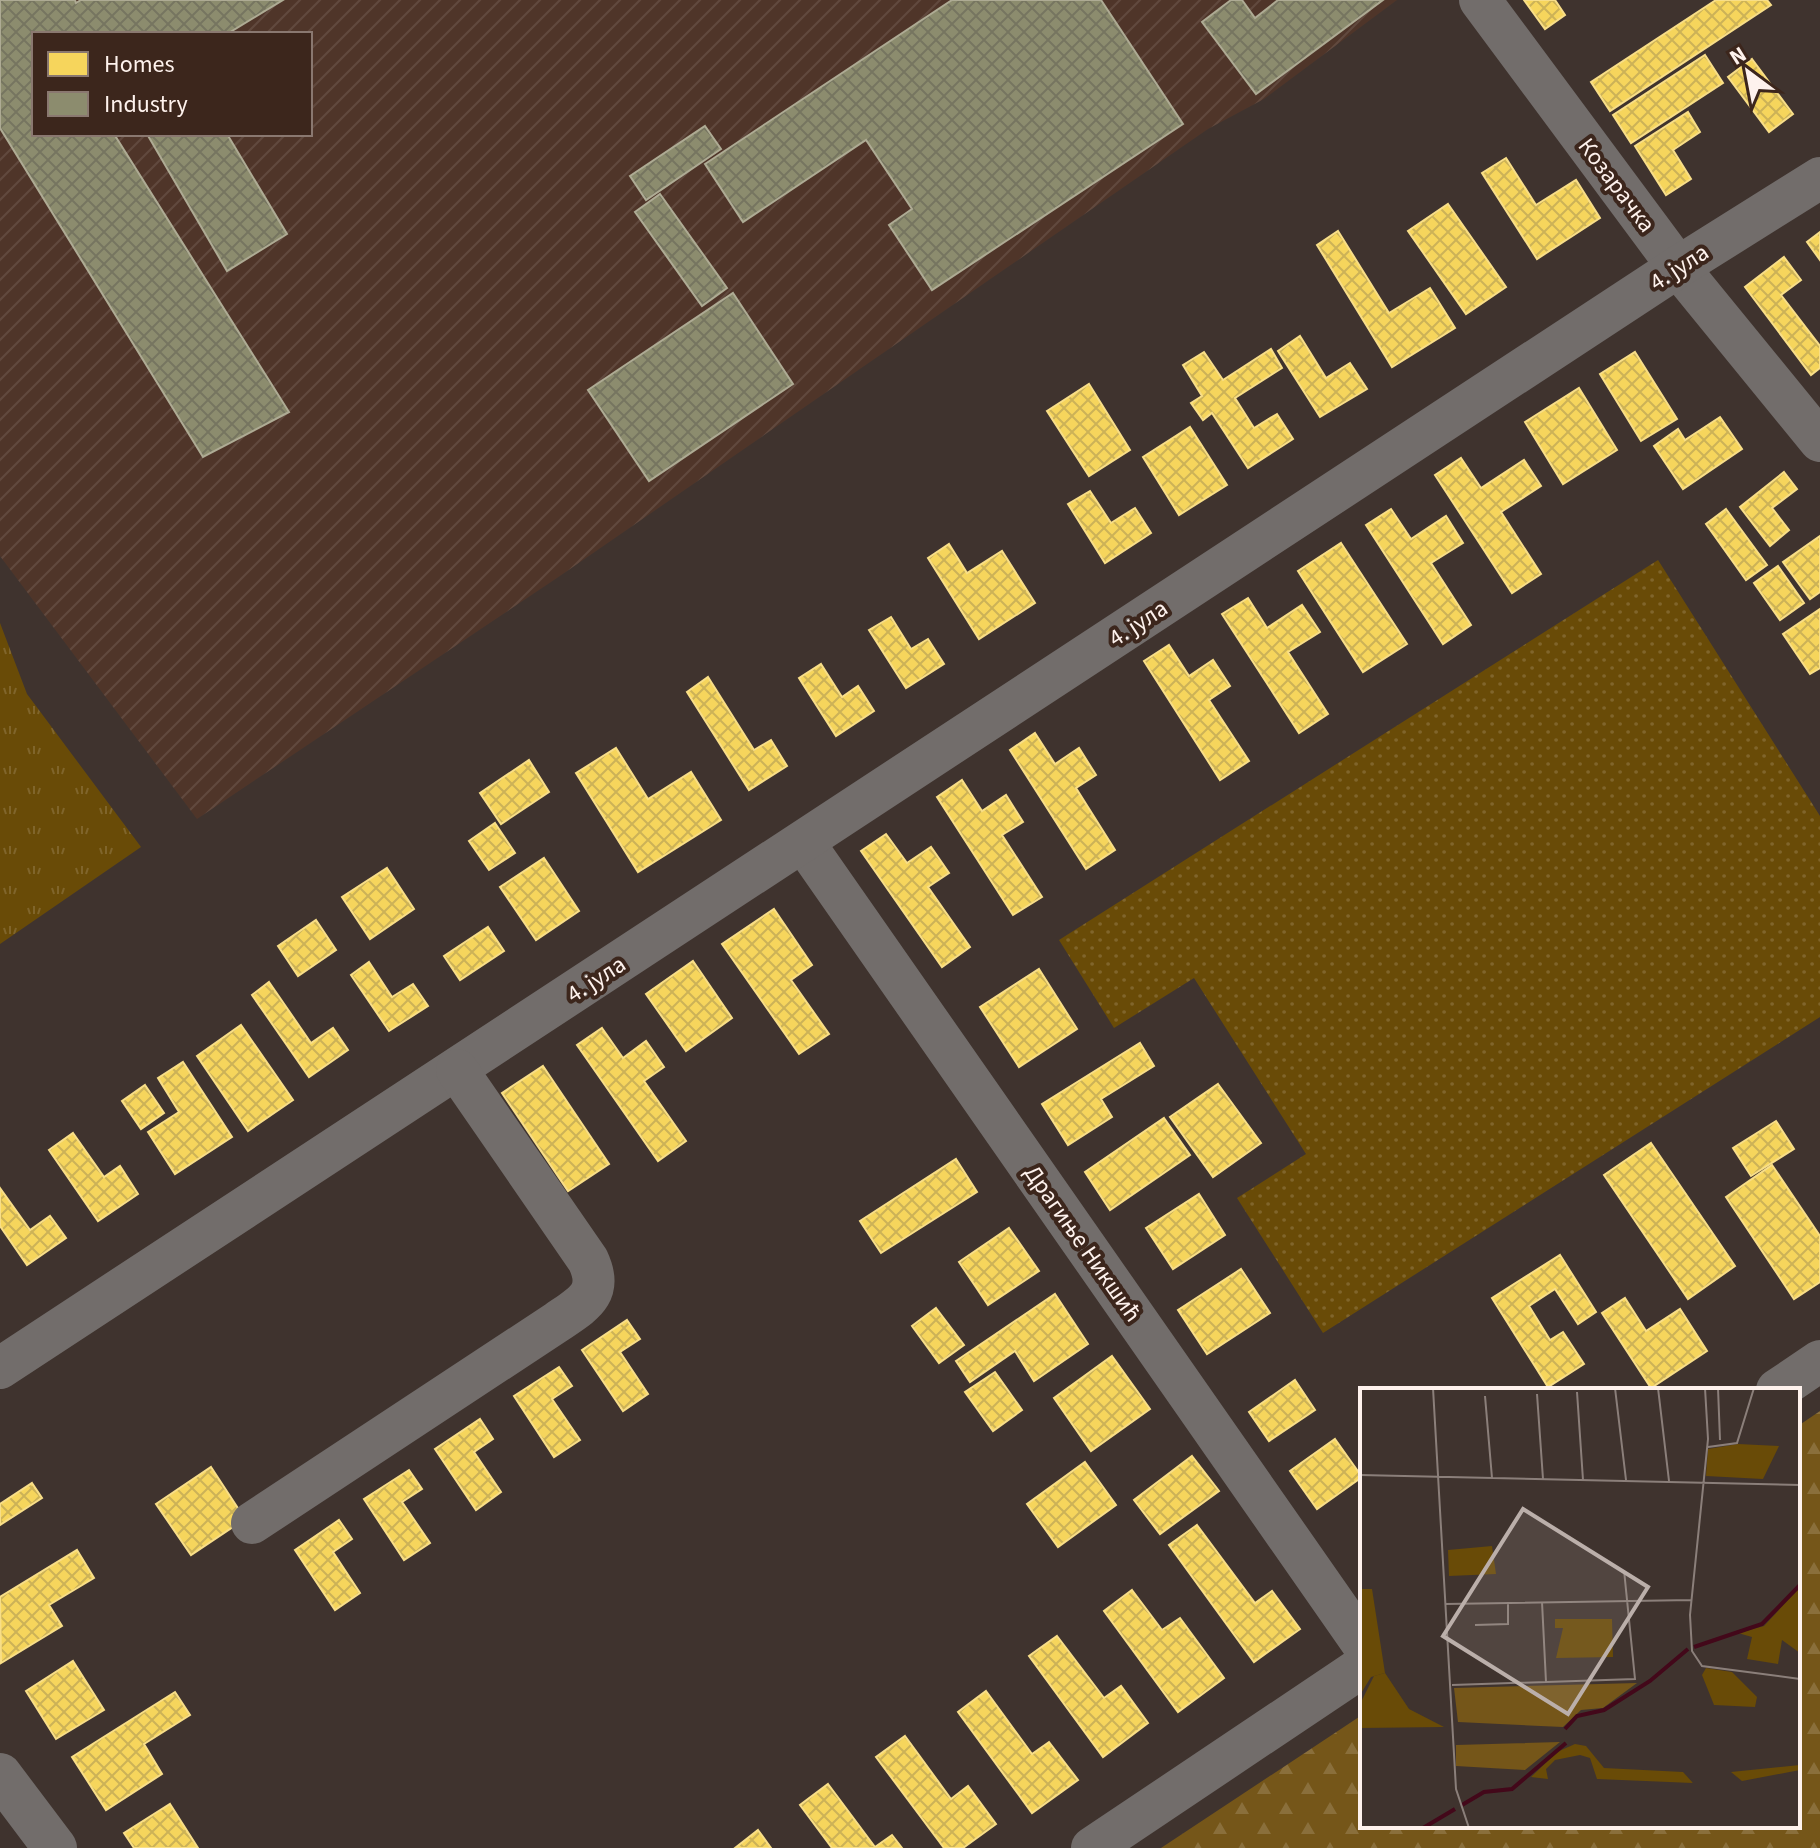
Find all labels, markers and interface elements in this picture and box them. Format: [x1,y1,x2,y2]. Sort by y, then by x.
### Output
legend [32,32,312,136]
north arrow [1708,32,1788,112]
text: N [1723,38,1753,73]
text: Homes [104,47,175,82]
text: Industry [104,87,188,122]
street label: Козарачка [1569,131,1664,240]
street label: 4. јула [1643,235,1716,300]
street label: 4. јула [1102,591,1175,656]
street label: 4. јула [560,947,633,1012]
street label: Драгиње Никшић [1015,1158,1150,1329]
inset map [1360,1388,1800,1828]

